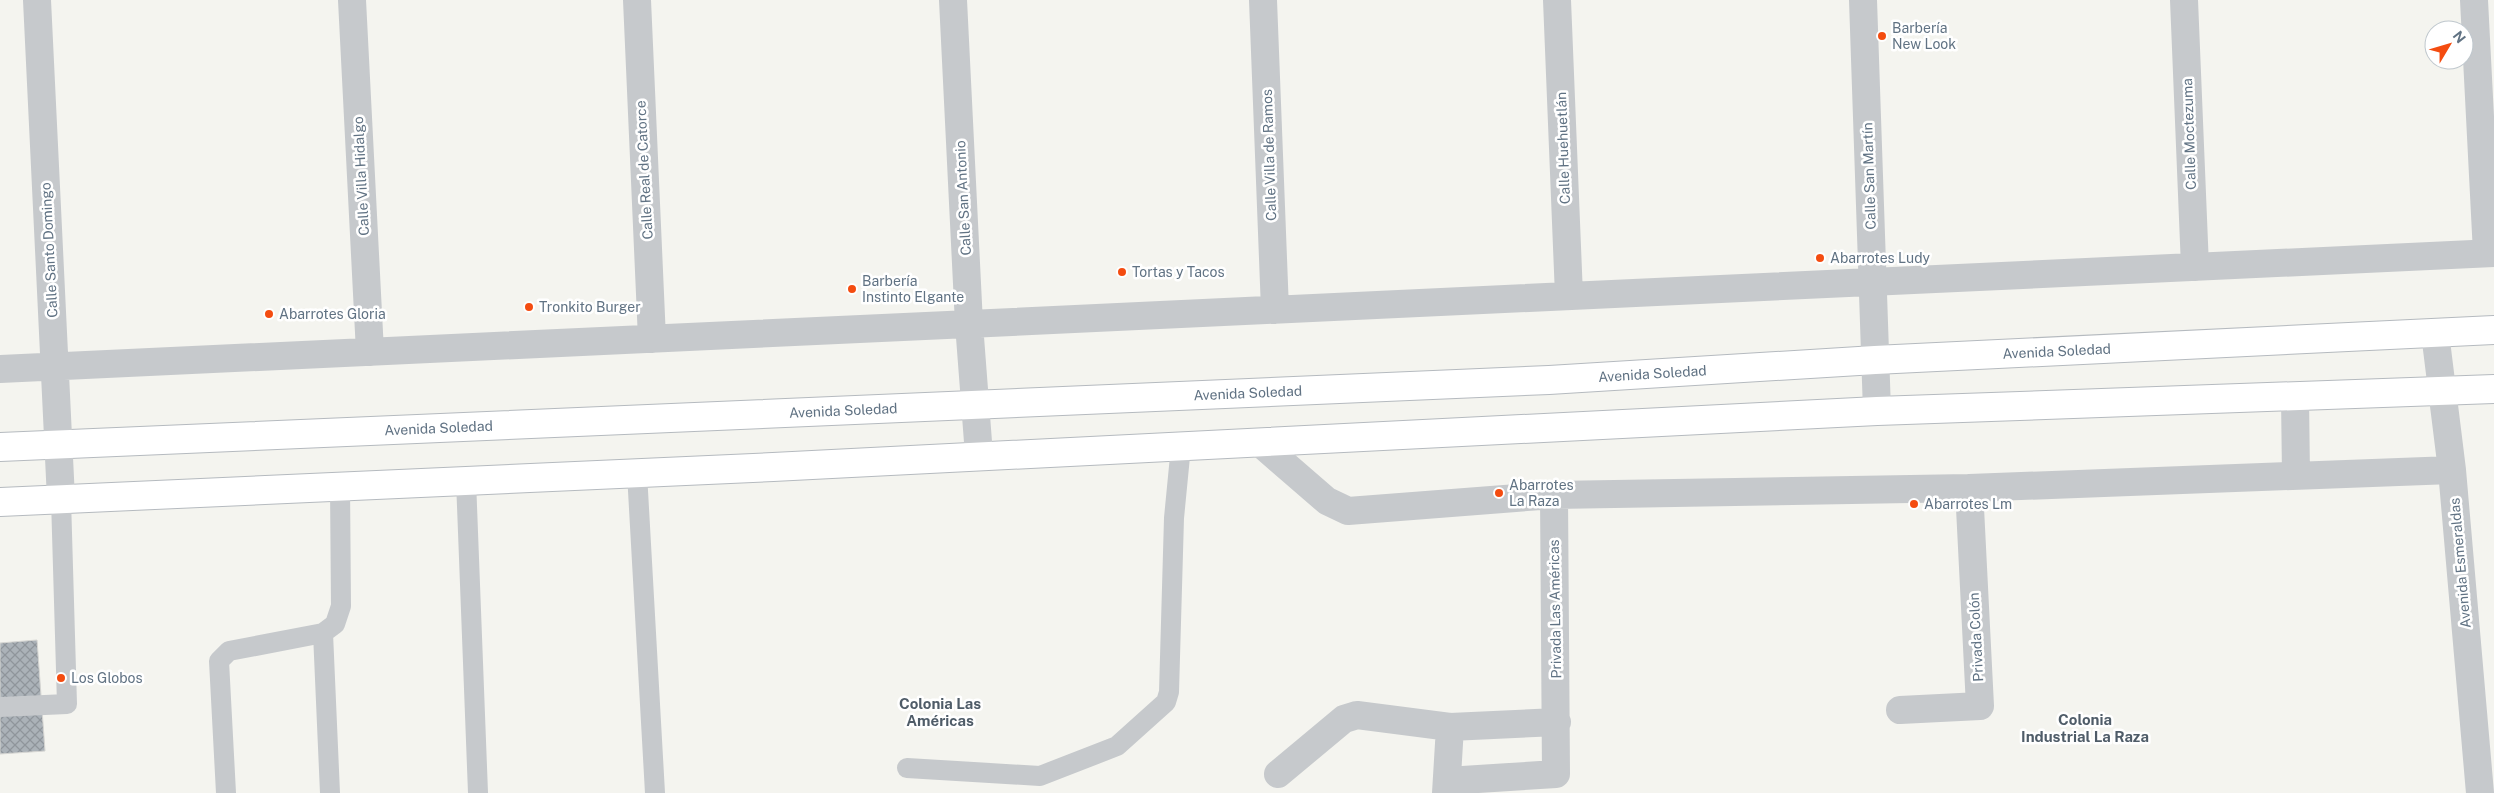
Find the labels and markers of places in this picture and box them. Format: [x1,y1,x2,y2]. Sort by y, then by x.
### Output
place label: Barbería New Look [1892,20,1956,52]
marker: Barbería New Look [1876,30,1888,42]
place label: Abarrotes Ludy [1830,250,1931,266]
marker: Abarrotes Ludy [1814,252,1826,264]
place label: Tortas y Tacos [1132,264,1225,280]
marker: Tortas y Tacos [1116,266,1128,278]
place label: Barbería Instinto Elgante [862,273,964,305]
marker: Barbería Instinto Elgante [846,283,858,295]
place label: Tronkito Burger [539,299,641,315]
marker: Tronkito Burger [523,301,535,313]
place label: Abarrotes Gloria [279,306,386,322]
marker: Abarrotes Gloria [263,308,275,320]
place label: Abarrotes La Raza [1509,477,1574,509]
marker: Abarrotes La Raza [1493,487,1505,499]
place label: Abarrotes Lm [1924,496,2012,512]
marker: Abarrotes Lm [1908,498,1920,510]
place label: Los Globos [71,670,143,686]
marker: Los Globos [55,672,67,684]

